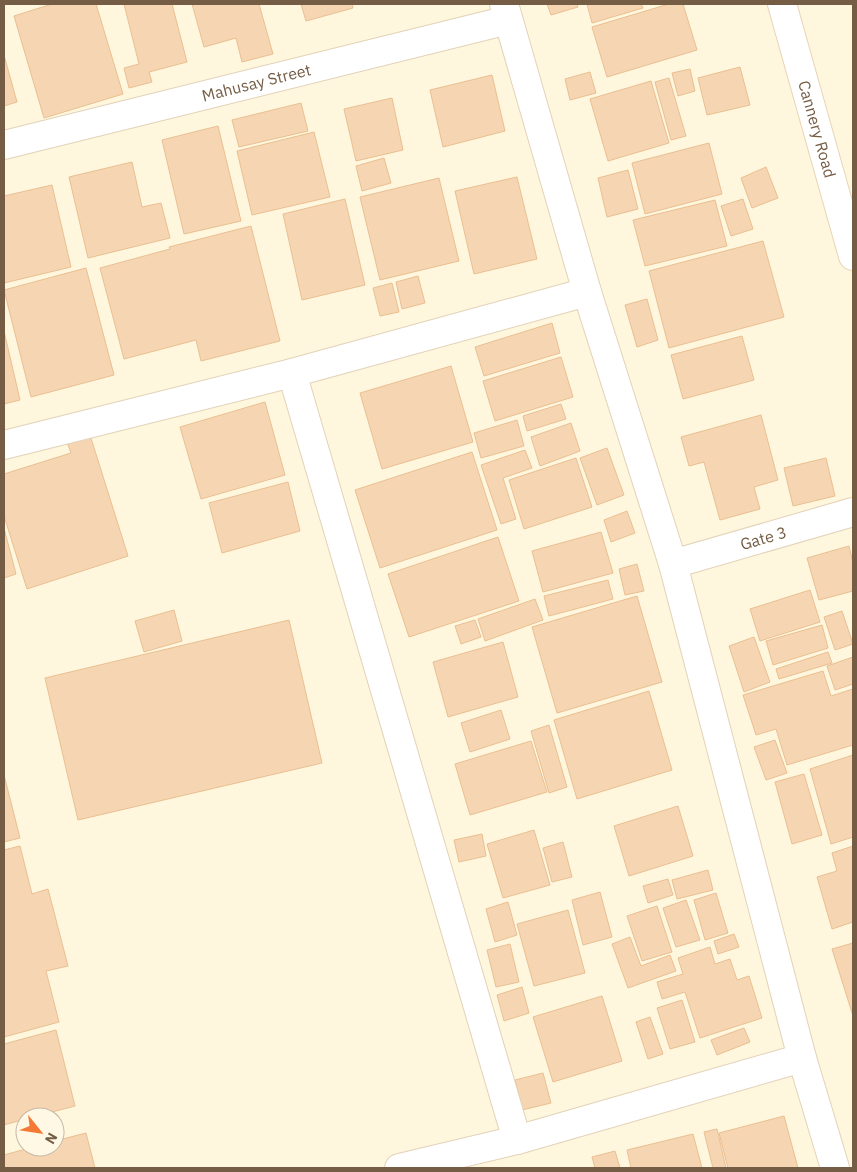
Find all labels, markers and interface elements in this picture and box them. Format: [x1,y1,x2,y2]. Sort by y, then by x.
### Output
street label: Mahusay Street [200,59,313,106]
street label: Cannery Road [794,78,840,180]
street label: Gate 3 [738,522,789,554]
north arrow [15,1107,65,1157]
text: N [41,1130,62,1147]

